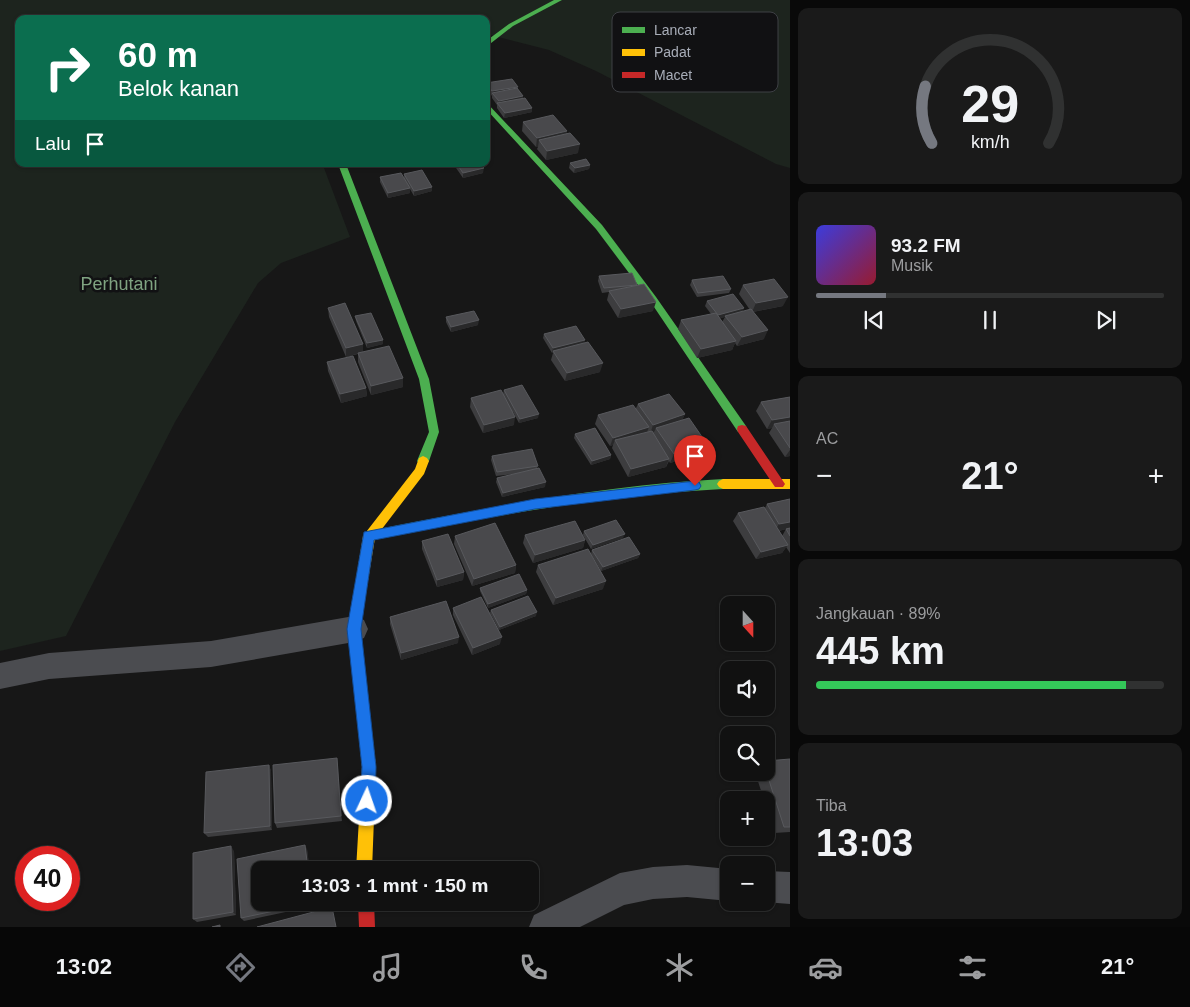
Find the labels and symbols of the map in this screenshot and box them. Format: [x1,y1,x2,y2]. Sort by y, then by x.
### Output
legend [612,12,778,92]
text: Lancar [654,22,697,38]
text: Padat [654,44,691,60]
text: Macet [654,67,692,83]
park label: Perhutani [80,274,158,294]
pin [674,435,716,486]
north arrow [720,596,775,651]
position arrow [340,774,392,826]
speed limit sign: 40 [15,846,80,911]

